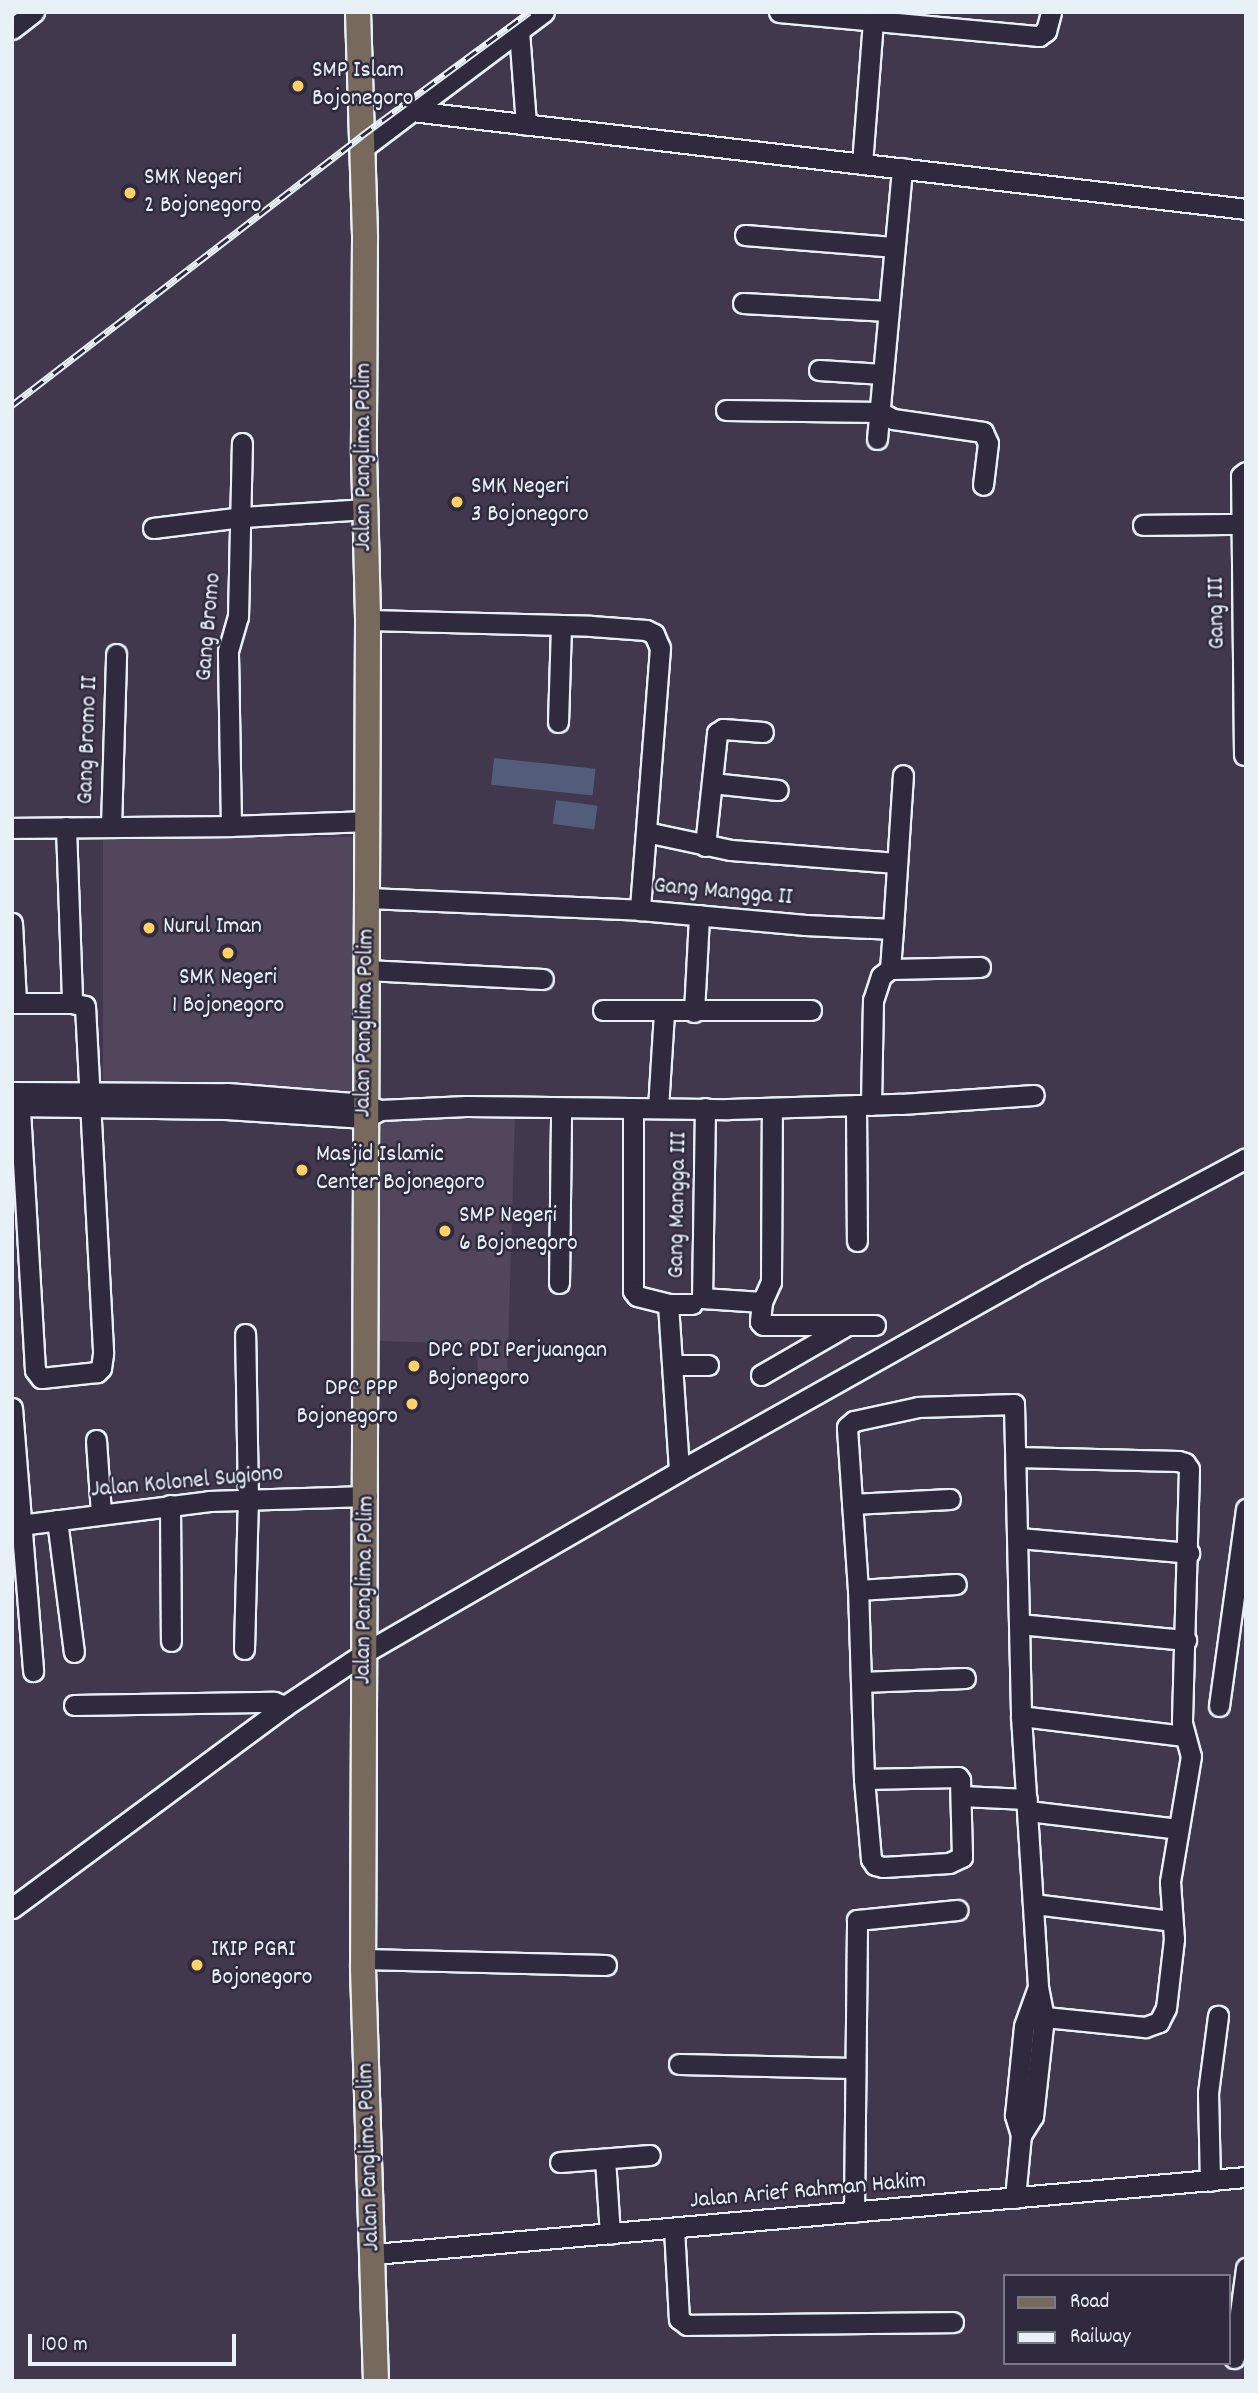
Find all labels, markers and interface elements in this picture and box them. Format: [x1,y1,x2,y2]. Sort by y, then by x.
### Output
place label: SMP Islam Bojonegoro [312,58,413,114]
marker: SMP Islam Bojonegoro [290,78,306,94]
place label: SMK Negeri 2 Bojonegoro [144,165,261,221]
marker: SMK Negeri 2 Bojonegoro [122,185,138,201]
street label: Jalan Panglima Polim [351,363,379,551]
place label: SMK Negeri 3 Bojonegoro [471,474,589,530]
marker: SMK Negeri 3 Bojonegoro [449,494,465,510]
street label: Gang Bromo [191,572,229,682]
street label: Gang III [1203,576,1233,650]
street label: Gang Bromo II [72,675,106,805]
street label: Gang Mangga II [652,873,794,913]
place label: Nurul Iman [163,914,262,942]
marker: Nurul Iman [141,920,157,936]
street label: Jalan Panglima Polim [350,928,382,1118]
marker: SMK Negeri 1 Bojonegoro [220,945,236,961]
place label: SMK Negeri 1 Bojonegoro [172,965,284,1021]
street label: Gang Mangga III [663,1131,695,1279]
place label: Masjid Islamic Center Bojonegoro [316,1142,485,1198]
marker: Masjid Islamic Center Bojonegoro [294,1162,310,1178]
place label: SMP Negeri 6 Bojonegoro [459,1203,578,1259]
marker: SMP Negeri 6 Bojonegoro [437,1223,453,1239]
place label: DPC PDI Perjuangan Bojonegoro [428,1338,607,1394]
marker: DPC PDI Perjuangan Bojonegoro [406,1358,422,1374]
place label: DPC PPP Bojonegoro [297,1376,398,1432]
marker: DPC PPP Bojonegoro [404,1396,420,1412]
street label: Jalan Kolonel Sugiono [90,1460,284,1506]
street label: Jalan Panglima Polim [350,1495,382,1685]
place label: IKIP PGRI Bojonegoro [211,1937,312,1993]
marker: IKIP PGRI Bojonegoro [189,1957,205,1973]
street label: Jalan Panglima Polim [352,2062,388,2252]
street label: Jalan Arief Rahman Hakim [689,2167,927,2217]
legend [1002,2274,1230,2365]
text: Road [1070,2288,1109,2318]
scale bar [32,2320,240,2364]
text: Railway [1070,2323,1131,2353]
text: 100 m [41,2331,88,2361]

